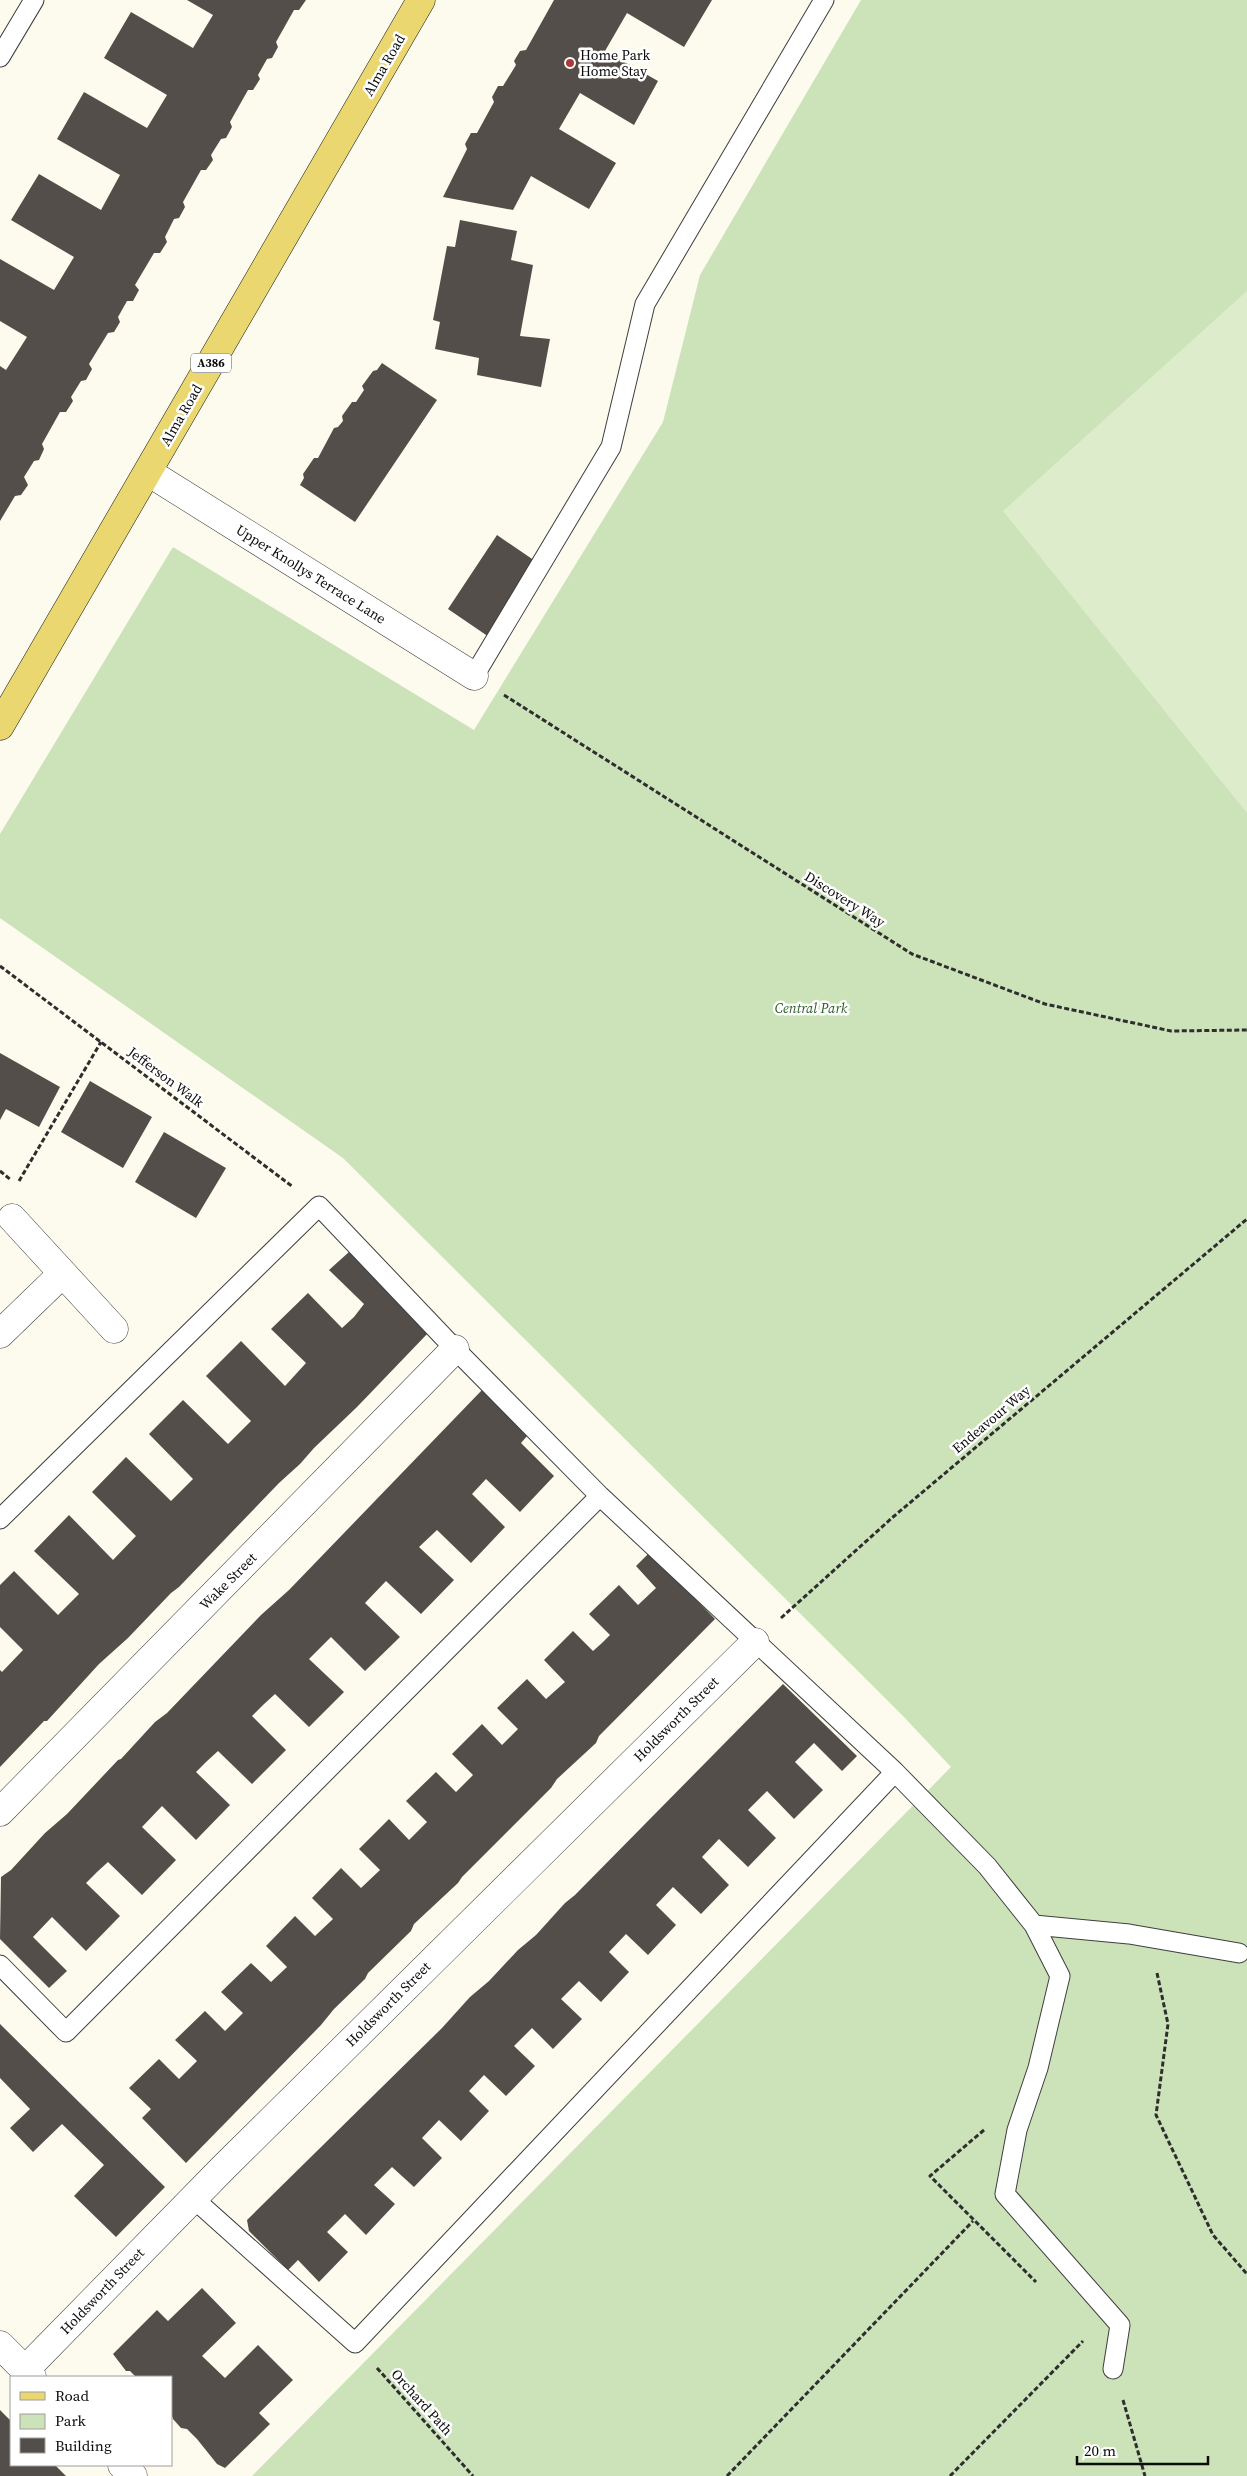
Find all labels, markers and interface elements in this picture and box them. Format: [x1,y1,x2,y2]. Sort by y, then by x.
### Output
street label: Alma Road [358,30,410,100]
place label: Home Park Home Stay [580,45,651,81]
marker: Home Park Home Stay [564,57,576,69]
road number: A386 [191,353,231,372]
street label: Alma Road [155,380,207,450]
street label: Upper Knollys Terrace Lane [232,520,390,628]
street label: Discovery Way [801,866,890,932]
park label: Central Park [775,998,848,1018]
street label: Jefferson Walk [123,1041,208,1112]
street label: Endeavour Way [948,1380,1035,1458]
street label: Wake Street [195,1548,261,1614]
street label: Holdsworth Street [629,1672,723,1766]
street label: Holdsworth Street [341,1957,435,2051]
street label: Holdsworth Street [55,2243,149,2339]
street label: Orchard Path [387,2364,457,2440]
legend [10,2376,172,2466]
text: Road [55,2385,89,2406]
text: Park [55,2410,87,2431]
scale bar [1077,2434,1208,2466]
text: Building [55,2435,112,2456]
text: 20 m [1084,2440,1116,2461]

